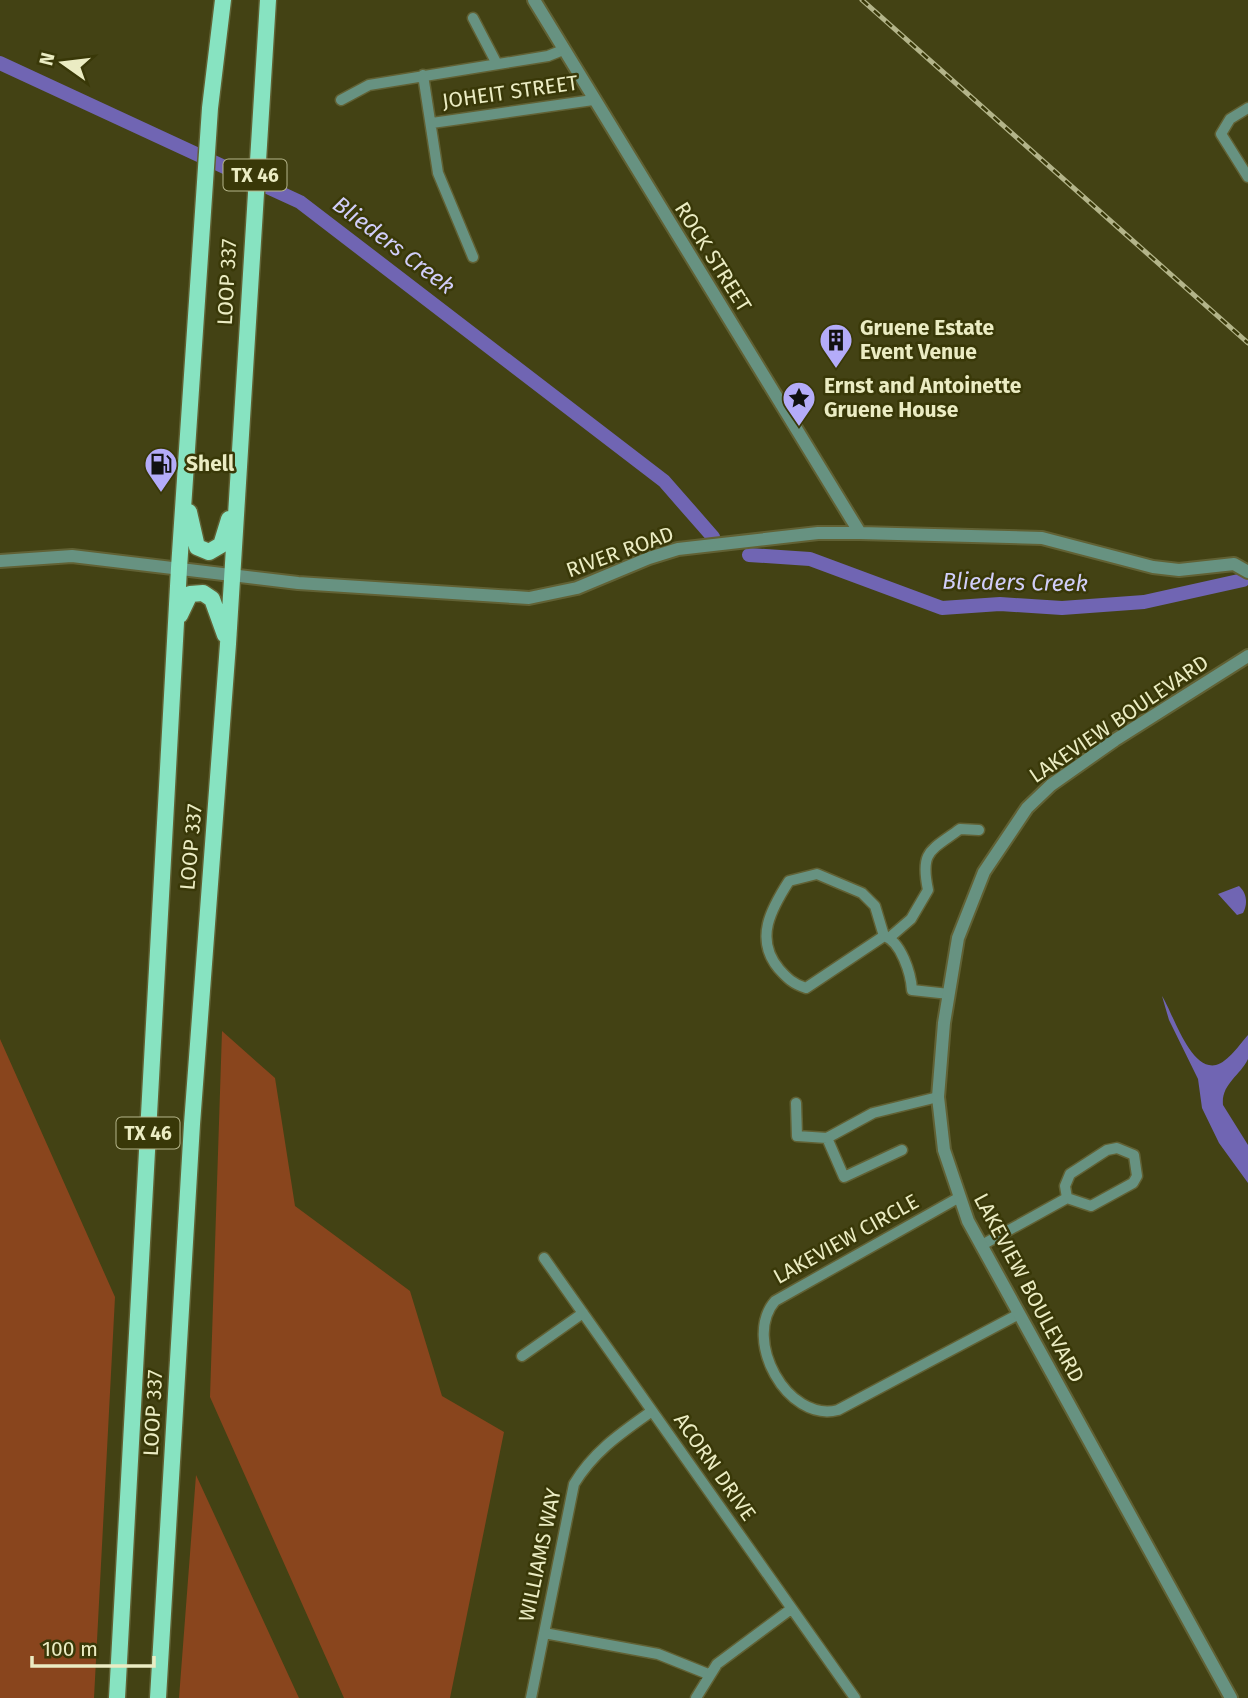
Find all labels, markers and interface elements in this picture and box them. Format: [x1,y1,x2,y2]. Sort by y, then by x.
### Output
north arrow [28,28,98,98]
text: N [34,50,60,68]
street label: JOHEIT STREET [440,70,580,114]
road number: TX 46 [224,160,286,190]
water label: Blieders Creek [327,190,461,300]
street label: ROCK STREET [669,197,757,317]
street label: LOOP 337 [212,238,242,326]
place label: Gruene Estate Event Venue [860,315,994,365]
building icon: Gruene Estate Event Venue [817,321,855,370]
place label: Ernst and Antoinette Gruene House [824,373,1022,423]
place icon: Ernst and Antoinette Gruene House [780,379,818,428]
fuel station icon: Shell [142,445,180,494]
place label: Shell [186,451,235,477]
street label: RIVER ROAD [563,521,677,583]
water label: Blieders Creek [942,567,1088,597]
street label: LAKEVIEW BOULEVARD [1024,649,1214,789]
street label: LOOP 337 [174,803,208,891]
road number: TX 46 [116,1118,180,1148]
street label: LAKEVIEW CIRCLE [769,1188,923,1290]
street label: LAKEVIEW BOULEVARD [968,1189,1090,1387]
street label: LOOP 337 [138,1369,168,1457]
street label: ACORN DRIVE [668,1408,762,1526]
street label: WILLIAMS WAY [513,1486,567,1624]
scale bar [32,1624,154,1668]
text: 100 m [42,1636,98,1662]

